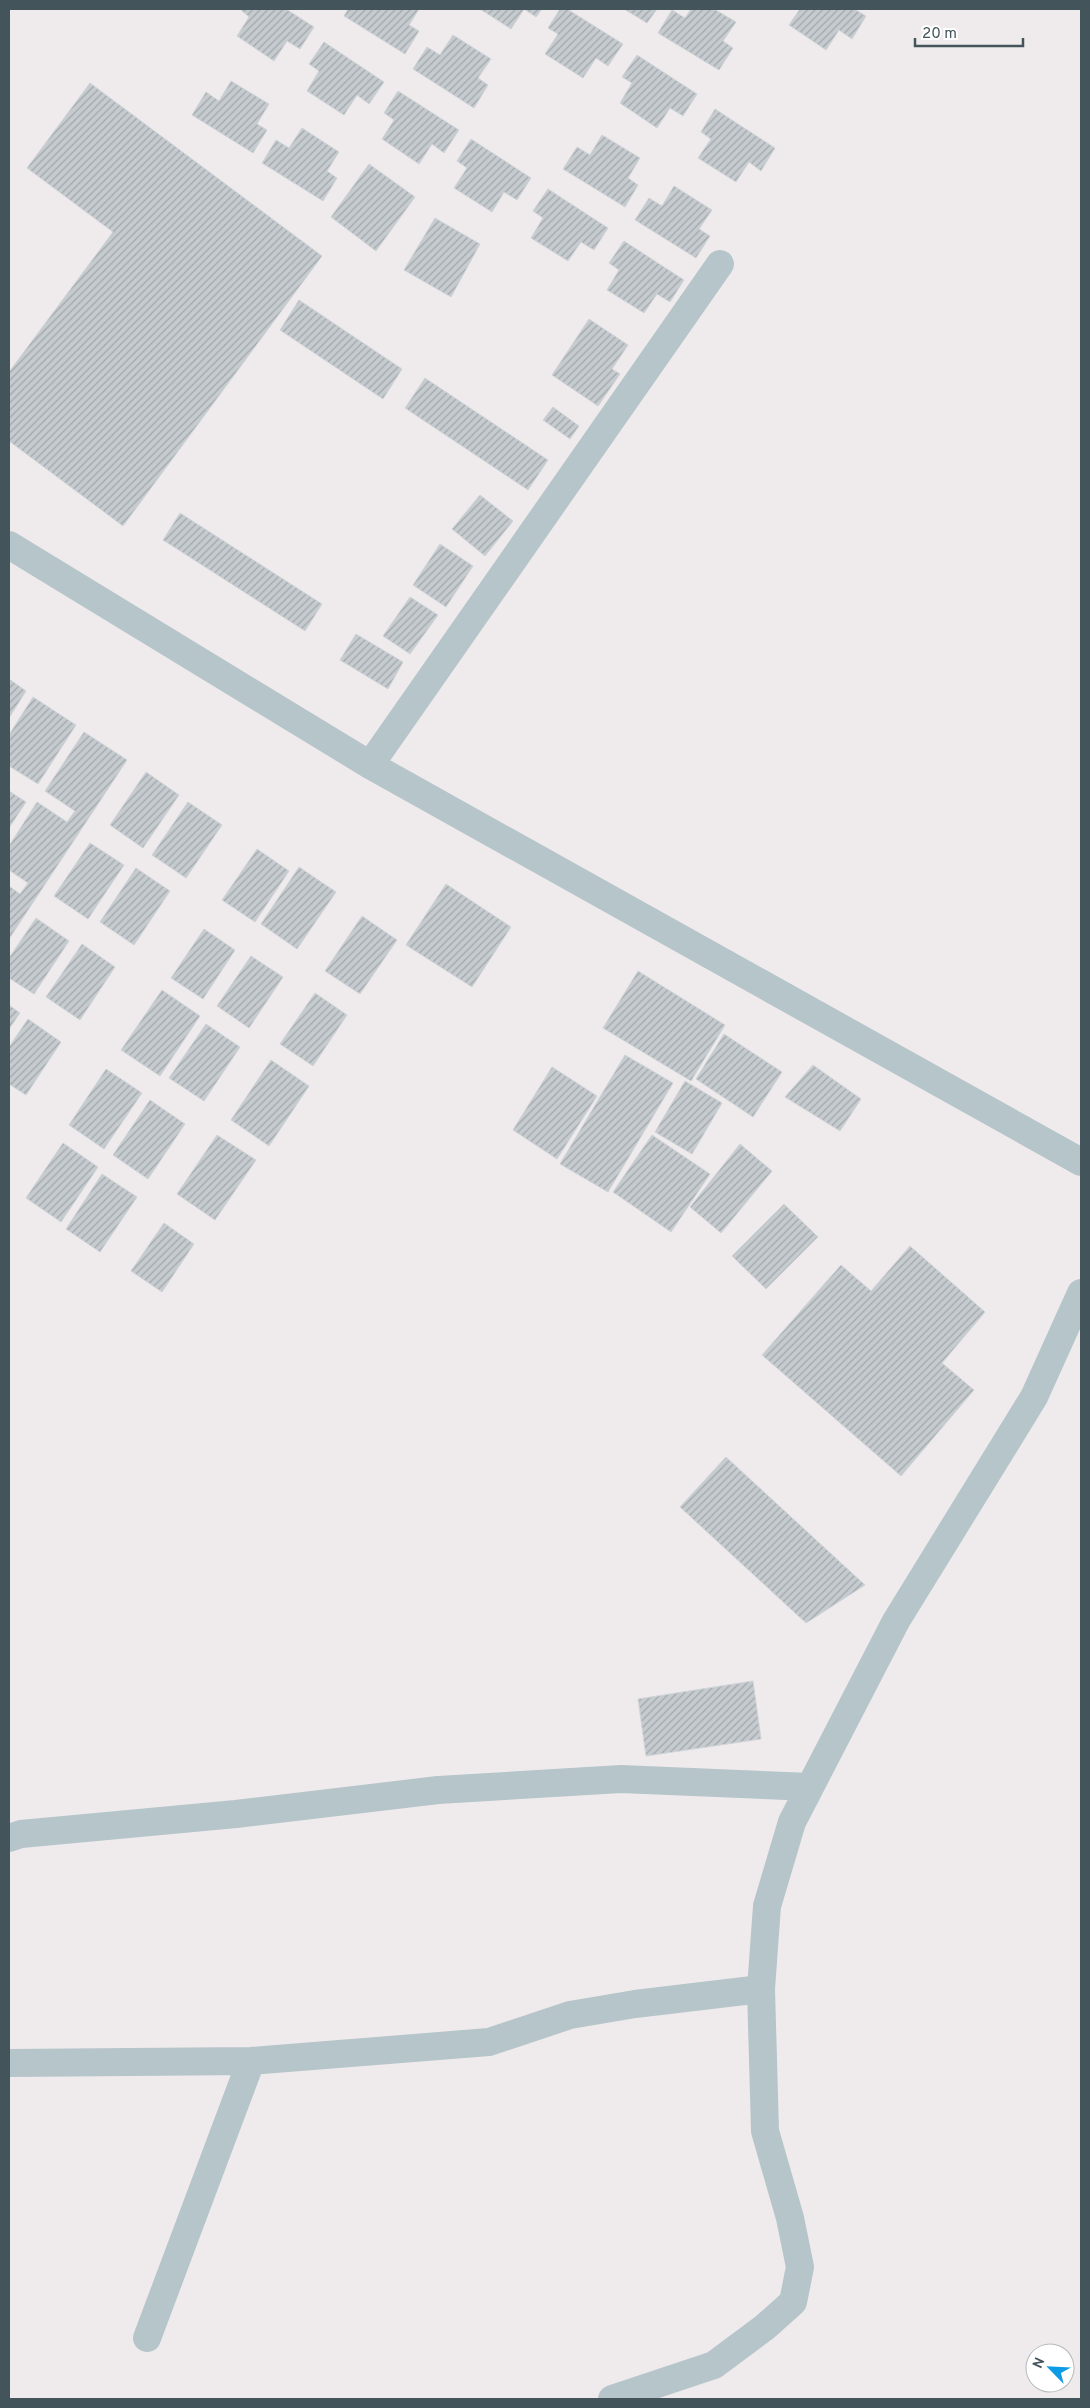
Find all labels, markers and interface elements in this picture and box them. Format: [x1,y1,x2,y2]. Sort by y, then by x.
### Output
scale bar [915,15,1022,47]
text: 20 m [922,25,957,44]
north arrow [1025,2343,1075,2393]
text: N [1030,2355,1049,2371]

